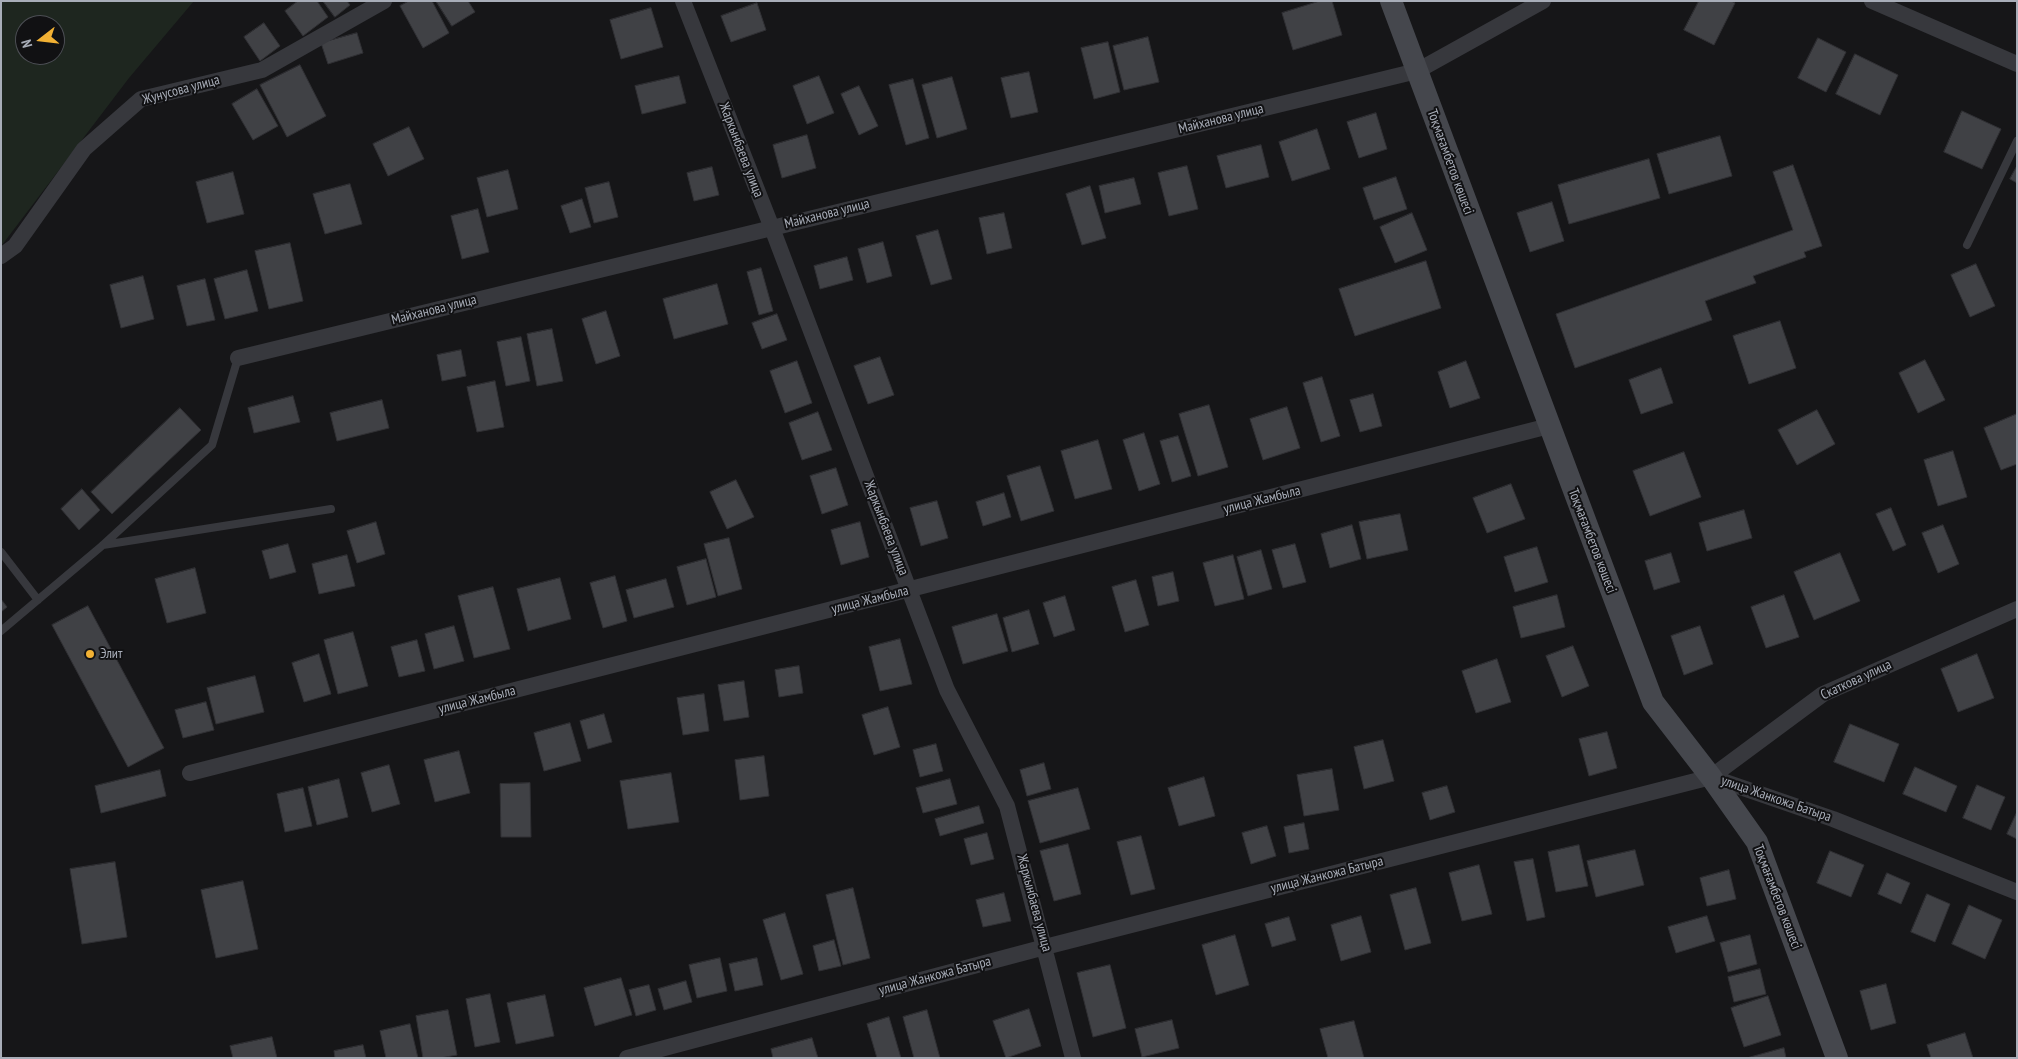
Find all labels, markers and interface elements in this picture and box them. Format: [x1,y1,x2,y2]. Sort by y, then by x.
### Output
north arrow [15,15,65,65]
text: N [17,38,36,50]
street label: Жунусова улица [141,72,221,108]
street label: Жаркынбаева улица [715,100,767,200]
street label: Майханова улица [1177,100,1265,138]
street label: Тоқмағамбетов көшесі [1423,107,1477,217]
street label: Майханова улица [783,195,871,233]
street label: Майханова улица [390,291,478,329]
street label: Жаркынбаева улица [860,478,912,578]
street label: улица Жамбыла [1222,482,1302,518]
street label: Тоқмағамбетов көшесі [1564,486,1620,596]
street label: улица Жамбыла [830,582,910,618]
place label: Элит [100,646,122,662]
marker: Элит [84,648,96,660]
street label: Скаткова улица [1818,656,1894,704]
street label: улица Жамбыла [437,682,517,718]
street label: улица Жанкожа Батыра [1719,772,1833,826]
street label: Тоқмағамбетов көшесі [1749,842,1805,952]
street label: Жаркынбаева улица [1013,852,1055,954]
street label: улица Жанкожа Батыра [1269,853,1385,897]
street label: улица Жанкожа Батыра [877,953,993,999]

